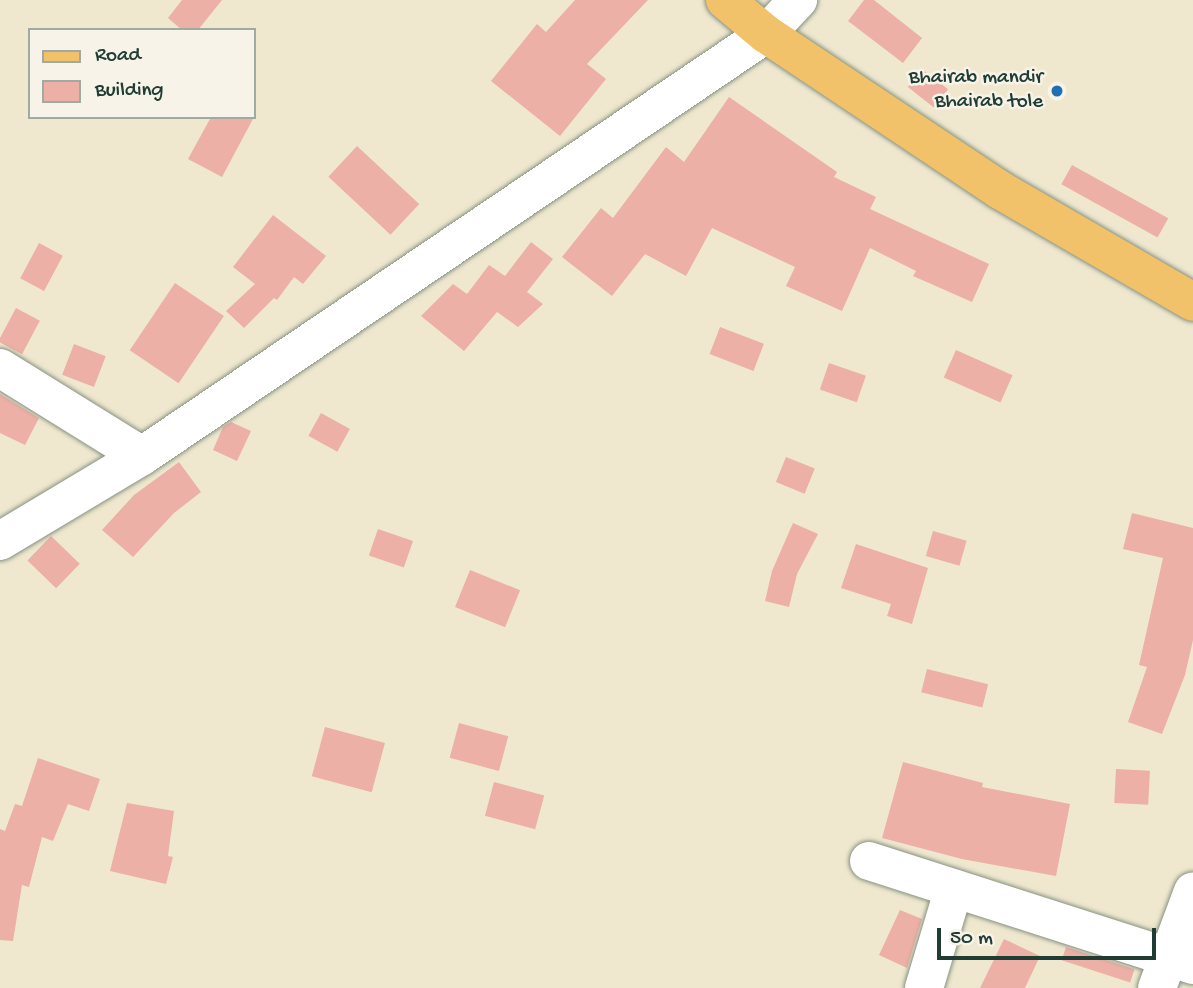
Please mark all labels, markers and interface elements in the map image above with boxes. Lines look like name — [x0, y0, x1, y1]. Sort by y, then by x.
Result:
legend — [28, 28, 256, 119]
text: Road — [95, 44, 141, 69]
place label: Bhairab mandir Bhairab tole — [909, 66, 1043, 116]
text: Building — [95, 79, 164, 104]
marker: Bhairab mandir Bhairab tole — [1049, 83, 1065, 99]
scale bar — [941, 914, 1160, 958]
text: 50 m — [950, 927, 993, 952]

